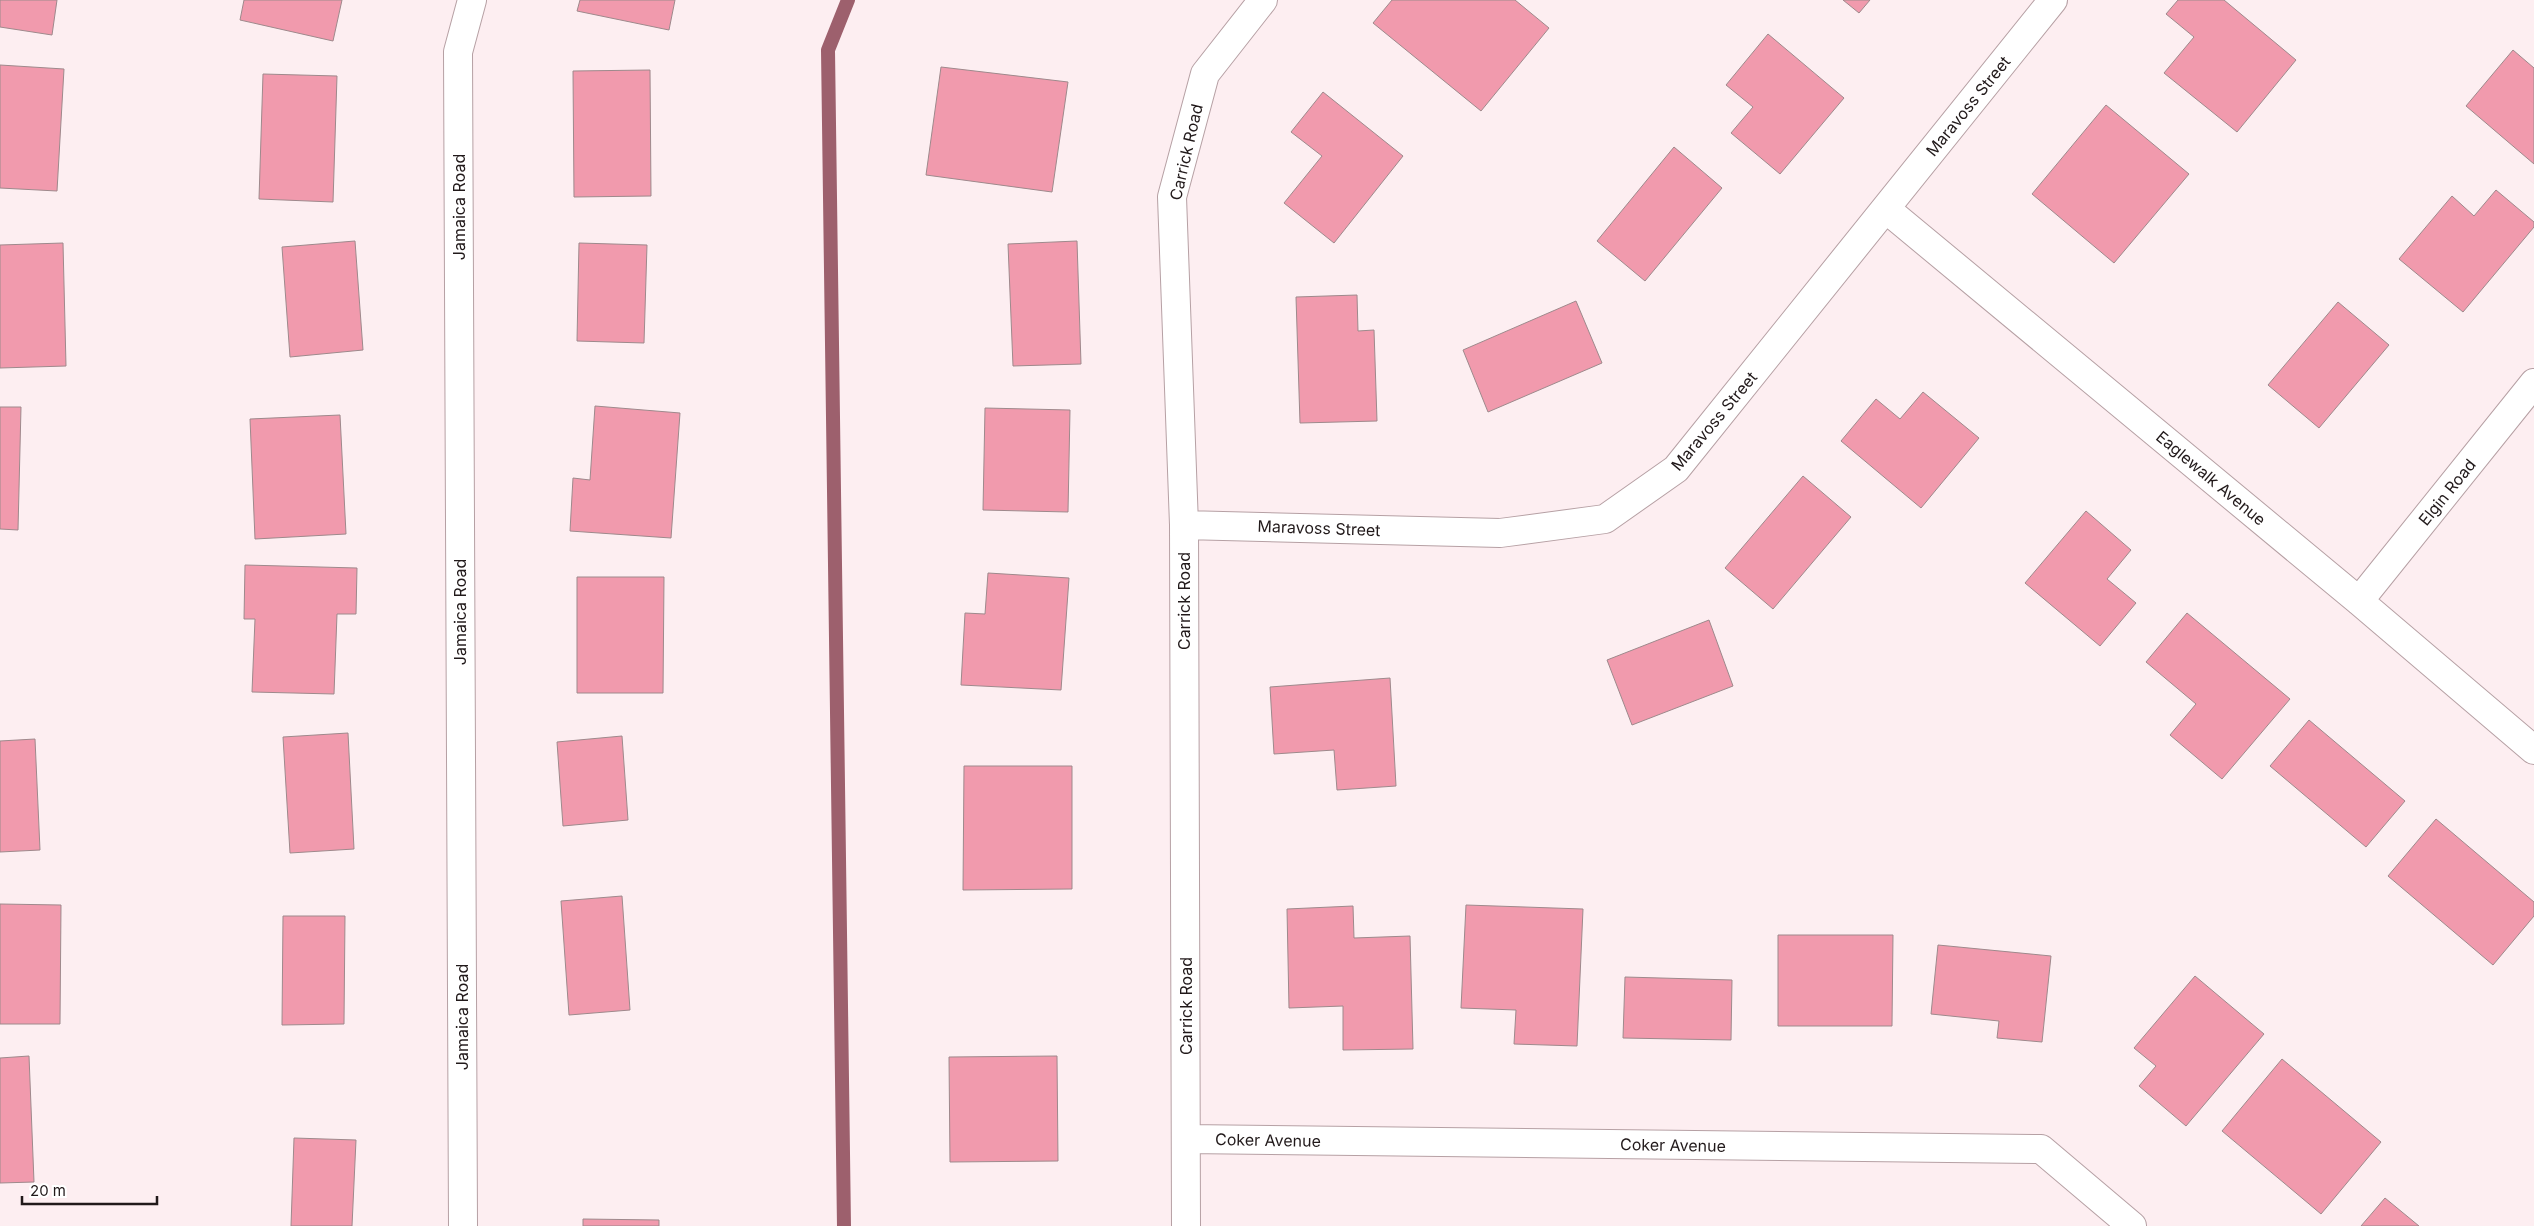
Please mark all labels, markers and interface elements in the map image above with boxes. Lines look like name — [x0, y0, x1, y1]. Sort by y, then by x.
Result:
street label: Maravoss Street — [1922, 52, 2014, 160]
street label: Carrick Road — [1165, 102, 1207, 202]
street label: Jamaica Road — [449, 154, 469, 260]
street label: Maravoss Street — [1667, 367, 1761, 475]
street label: Eaglewalk Avenue — [2152, 426, 2270, 530]
street label: Elgin Road — [2414, 455, 2480, 529]
street label: Maravoss Street — [1257, 516, 1381, 540]
street label: Carrick Road — [1174, 552, 1194, 650]
street label: Jamaica Road — [450, 559, 470, 665]
street label: Carrick Road — [1176, 957, 1196, 1055]
street label: Jamaica Road — [452, 964, 472, 1070]
street label: Coker Avenue — [1215, 1129, 1321, 1151]
street label: Coker Avenue — [1620, 1134, 1726, 1156]
scale bar — [22, 1174, 158, 1206]
text: 20 m — [30, 1181, 66, 1200]

